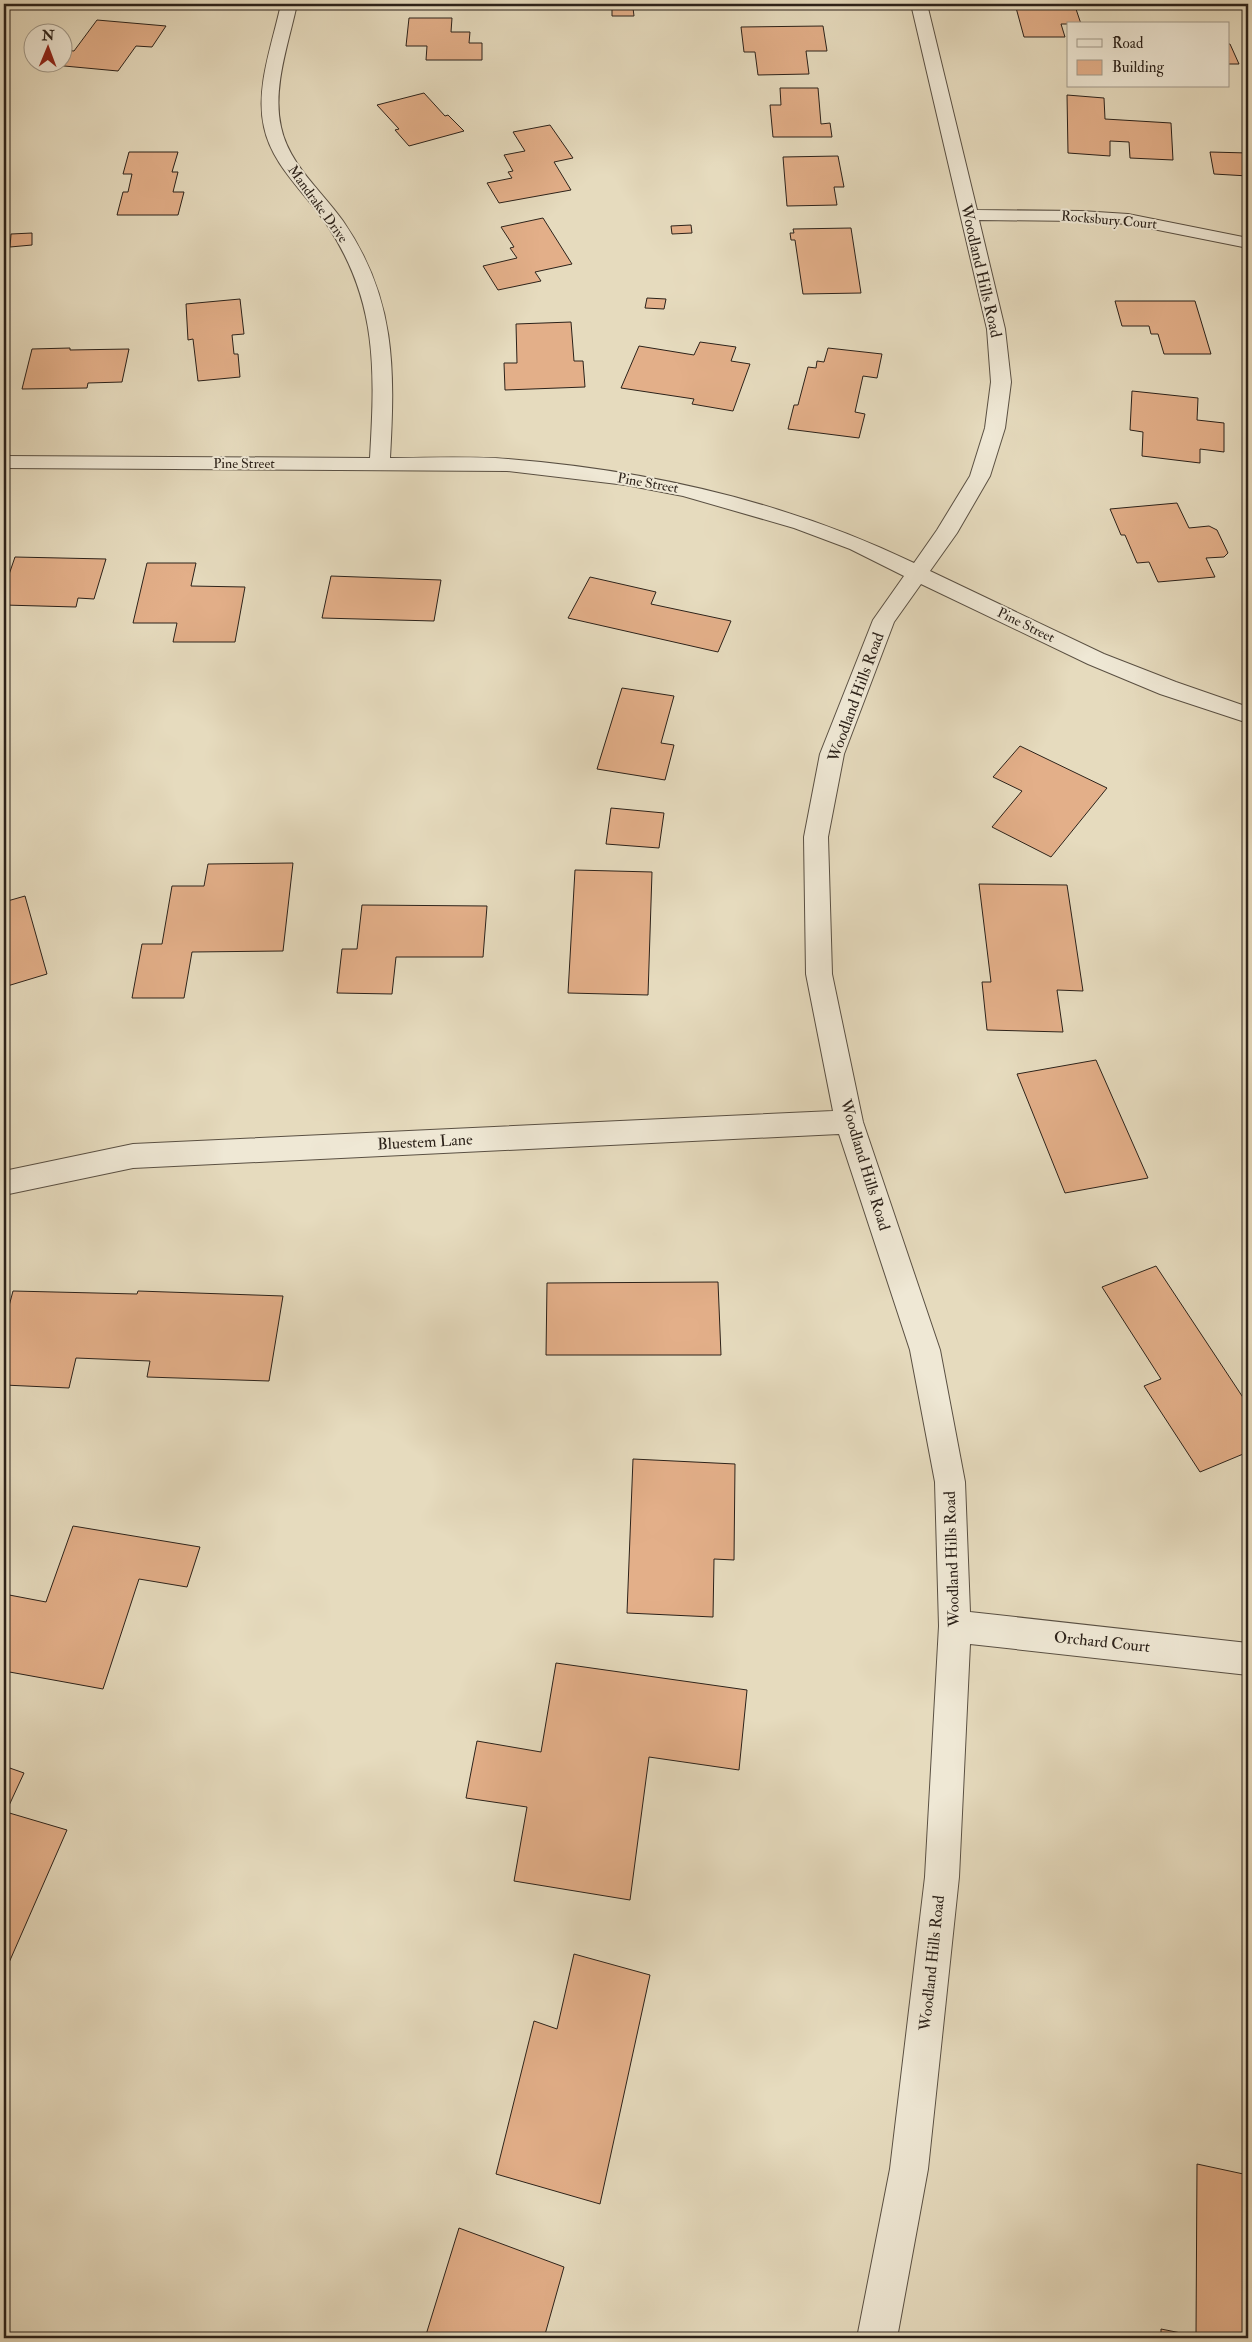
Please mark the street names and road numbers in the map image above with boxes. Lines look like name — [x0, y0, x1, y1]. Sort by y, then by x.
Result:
street label: Mandrake Drive — [284, 162, 352, 246]
street label: Woodland Hills Road — [956, 201, 1006, 340]
street label: Rocksbury Court — [1060, 207, 1158, 234]
street label: Pine Street — [213, 455, 275, 472]
street label: Pine Street — [616, 469, 680, 497]
street label: Pine Street — [995, 604, 1058, 646]
street label: Woodland Hills Road — [823, 630, 889, 765]
street label: Woodland Hills Road — [835, 1096, 894, 1233]
street label: Bluestem Lane — [377, 1129, 474, 1154]
street label: Woodland Hills Road — [940, 1491, 964, 1628]
street label: Orchard Court — [1053, 1627, 1151, 1657]
street label: Woodland Hills Road — [915, 1894, 949, 2033]

